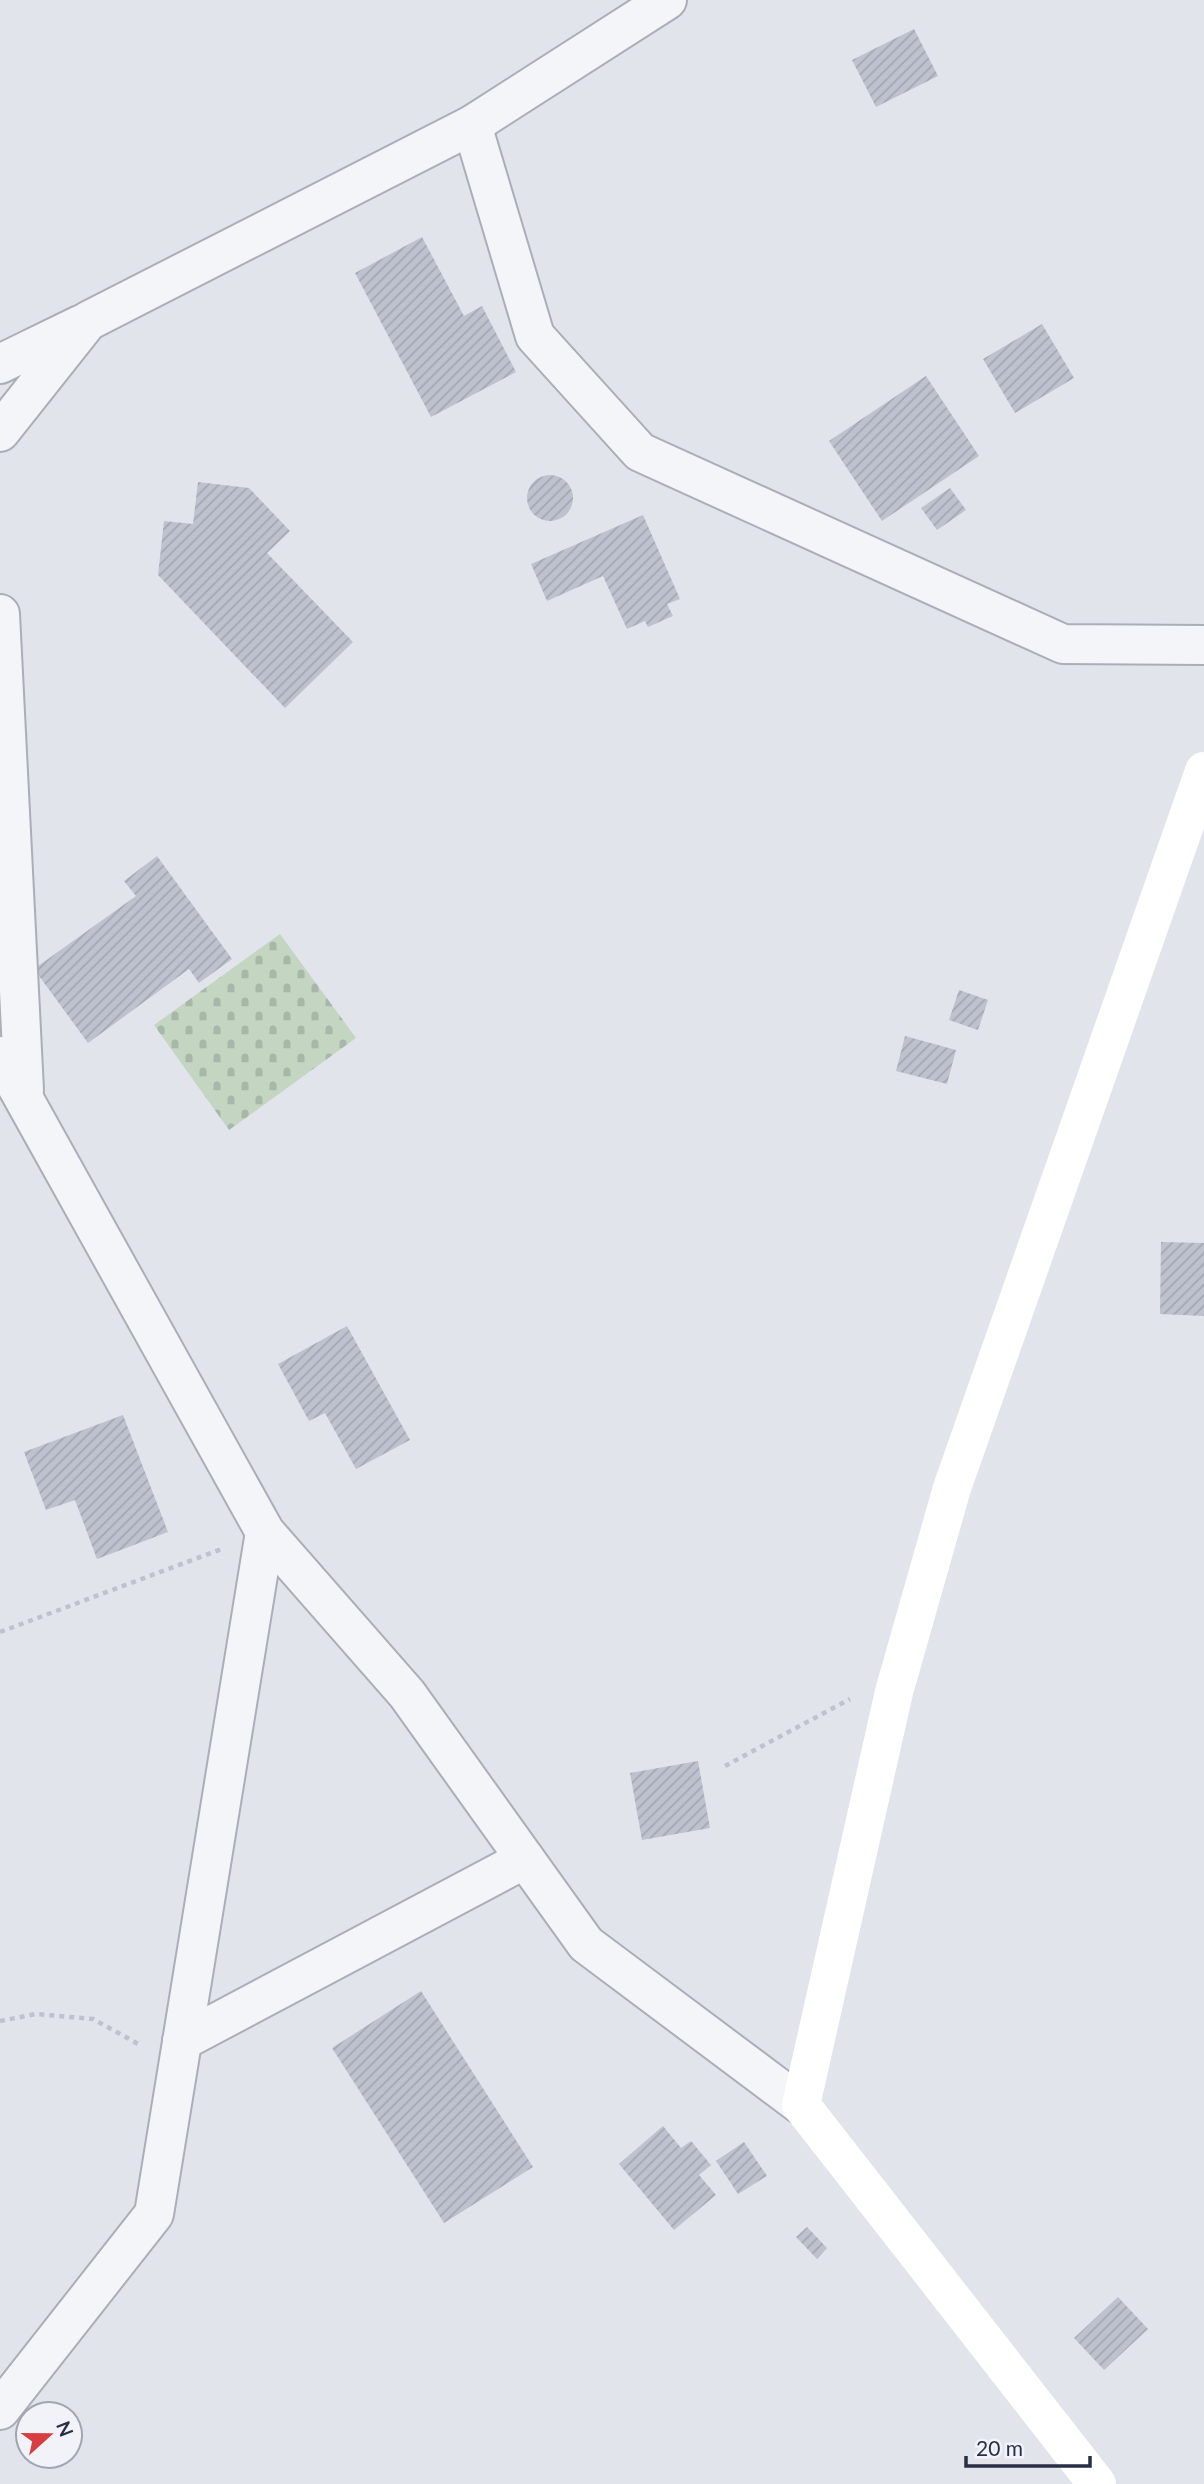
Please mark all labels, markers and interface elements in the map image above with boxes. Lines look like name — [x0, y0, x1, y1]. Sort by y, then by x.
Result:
north arrow — [14, 2400, 84, 2470]
text: N — [52, 2418, 79, 2440]
scale bar — [966, 2424, 1090, 2468]
text: 20 m — [976, 2435, 1023, 2460]

